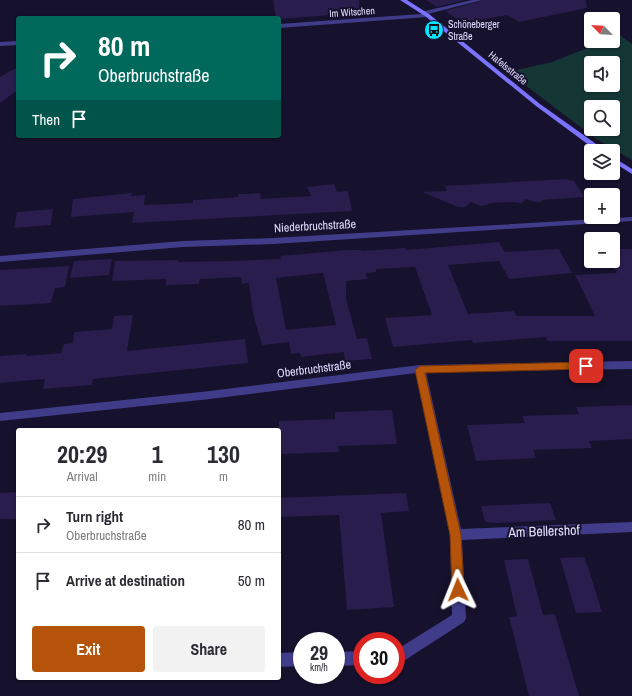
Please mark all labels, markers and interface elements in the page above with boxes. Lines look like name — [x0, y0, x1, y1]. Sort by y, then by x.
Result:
street label: Im Witschen — [329, 4, 375, 20]
north arrow — [584, 12, 620, 48]
map controls — [584, 12, 620, 268]
place label: Schöneberger Straße — [448, 18, 500, 43]
bus stop icon: Schöneberger Straße — [423, 19, 445, 41]
text: 80 m — [98, 27, 150, 65]
icon: right — [32, 32, 84, 84]
street label: Hafelsstraße — [486, 48, 530, 88]
button: sound — [584, 56, 620, 92]
text: Oberbruchstraße — [98, 63, 210, 88]
button: search — [584, 100, 620, 136]
icon: arrive — [68, 108, 90, 130]
text: Then — [32, 109, 60, 130]
button: layers — [584, 144, 620, 180]
button: + — [584, 188, 620, 224]
street label: Niederbruchstraße — [274, 216, 356, 236]
button: − — [584, 232, 620, 268]
pin — [569, 349, 603, 383]
icon: arrive — [575, 355, 597, 377]
street label: Oberbruchstraße — [276, 357, 352, 381]
text: 20:29 — [57, 438, 107, 470]
text: 1 — [152, 438, 163, 470]
text: 130 — [207, 438, 240, 470]
text: Arrival — [67, 468, 98, 485]
text: min — [148, 468, 166, 485]
text: m — [219, 468, 228, 485]
text: Turn right — [66, 506, 123, 527]
icon: right — [32, 514, 54, 536]
text: 80 m — [238, 514, 265, 535]
street label: Am Bellershof — [507, 521, 581, 541]
text: Oberbruchstraße — [66, 527, 147, 544]
position arrow — [437, 569, 479, 611]
icon: arrive — [32, 570, 54, 592]
text: Arrive at destination — [66, 570, 185, 591]
text: 50 m — [238, 570, 265, 591]
button: Exit — [32, 626, 145, 672]
button: Share — [153, 626, 265, 672]
speed limit sign: 30 — [353, 632, 405, 684]
text: 29 — [310, 639, 328, 666]
text: km/h — [310, 661, 328, 674]

